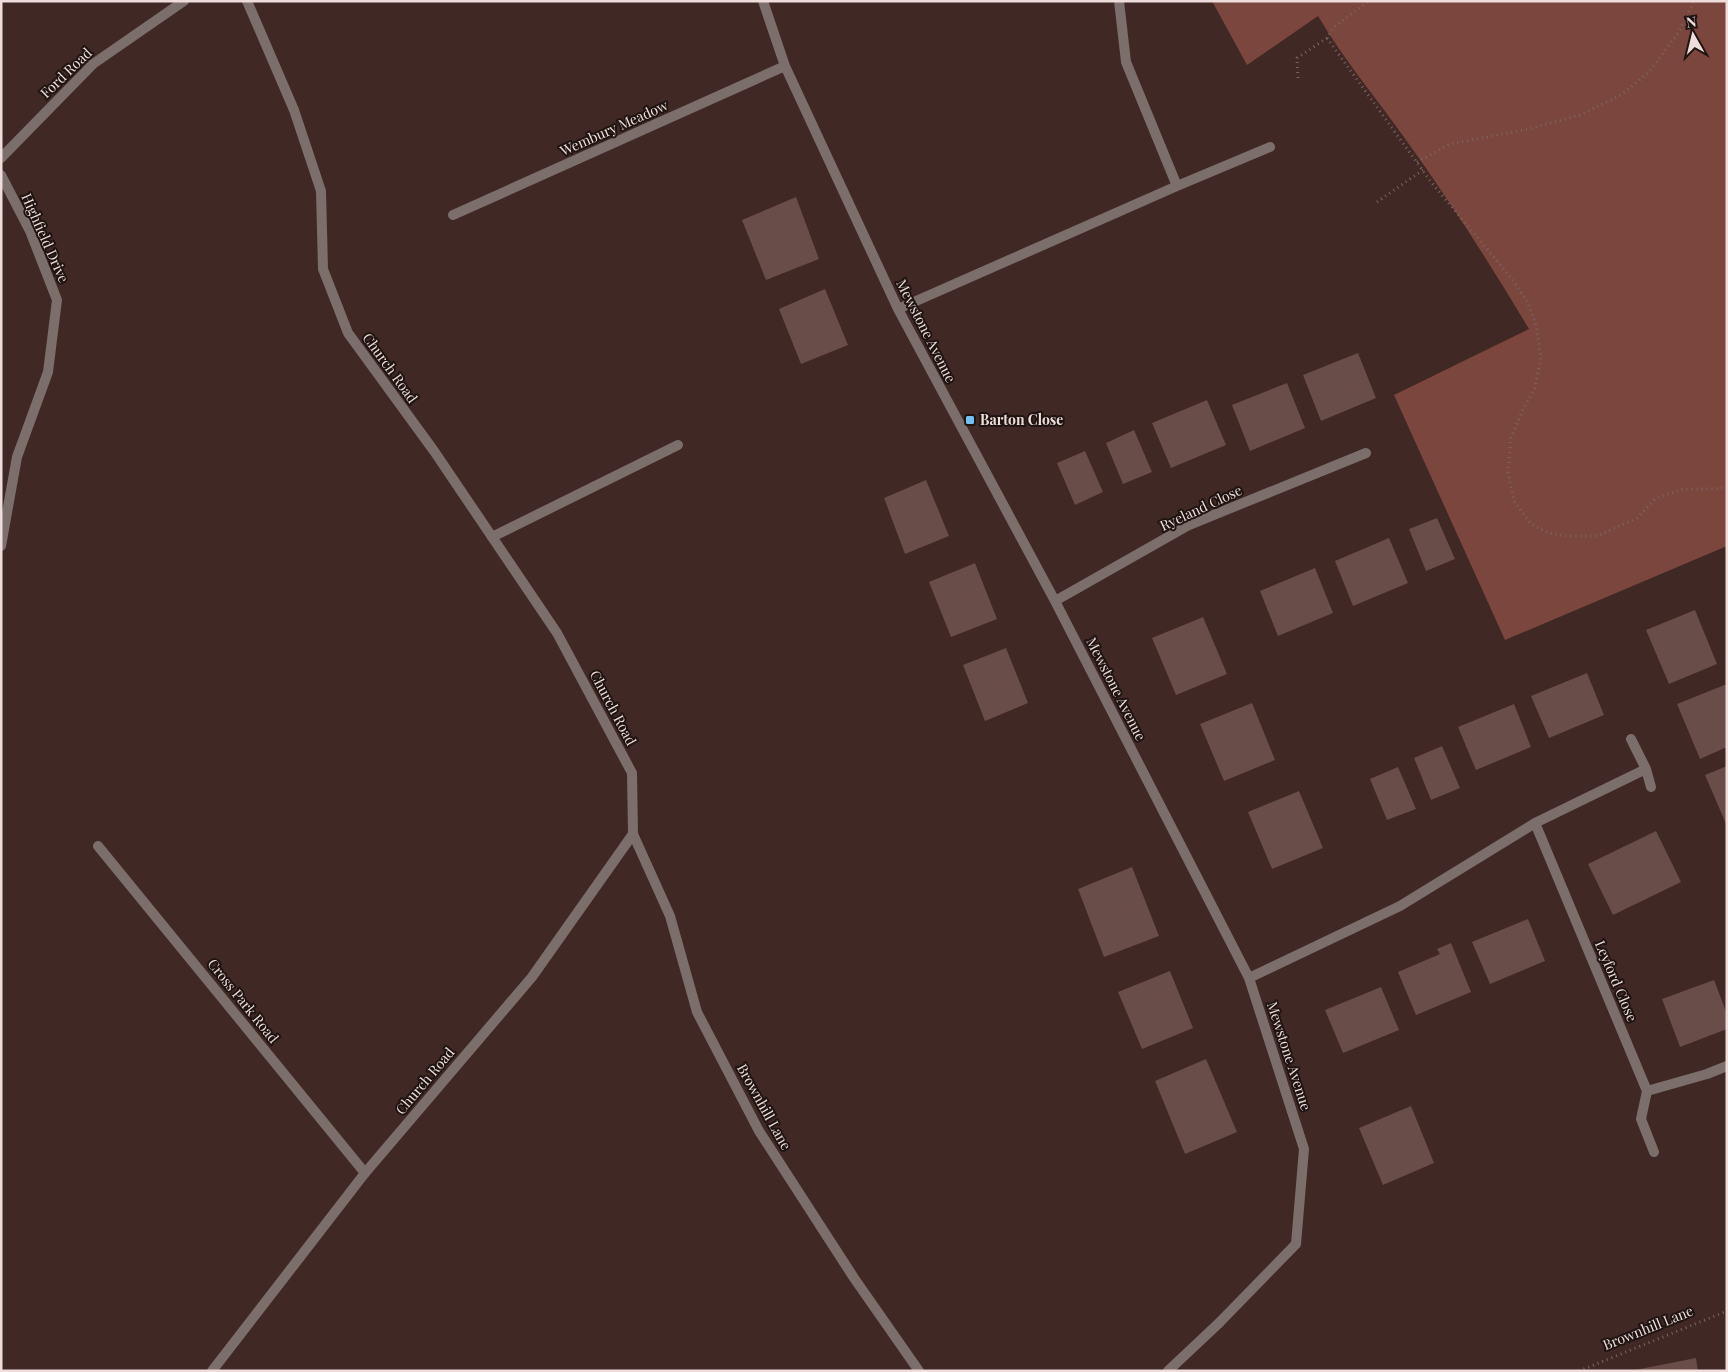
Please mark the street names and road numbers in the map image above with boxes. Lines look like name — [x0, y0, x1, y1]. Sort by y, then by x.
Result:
street label: Ford Road — [36, 43, 96, 102]
street label: Wembury Meadow — [556, 95, 671, 160]
street label: Highfield Drive — [17, 190, 74, 285]
street label: Mewstone Avenue — [892, 276, 961, 386]
street label: Church Road — [359, 329, 422, 407]
street label: Ryeland Close — [1157, 480, 1245, 535]
street label: Mewstone Avenue — [1082, 634, 1151, 744]
street label: Church Road — [586, 667, 641, 749]
street label: Leyford Close — [1591, 937, 1642, 1024]
street label: Cross Park Road — [204, 955, 283, 1047]
street label: Mewstone Avenue — [1263, 999, 1316, 1113]
street label: Church Road — [391, 1043, 458, 1118]
street label: Brownhill Lane — [733, 1060, 796, 1153]
street label: Brownhill Lane — [1600, 1301, 1696, 1354]

